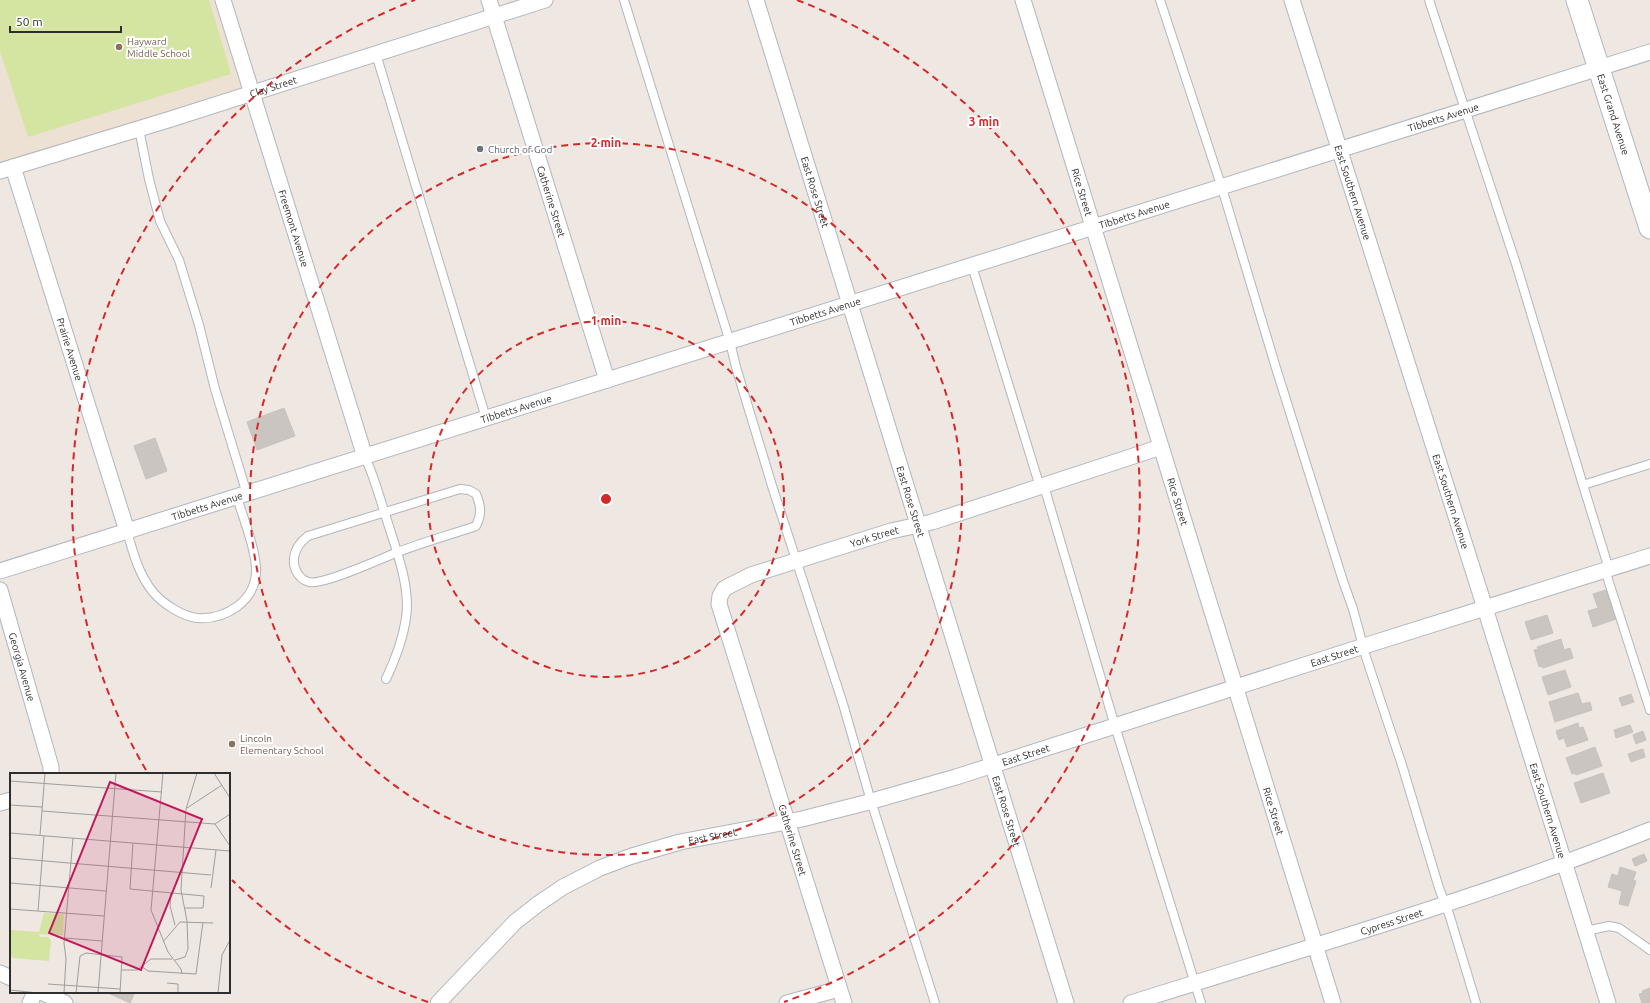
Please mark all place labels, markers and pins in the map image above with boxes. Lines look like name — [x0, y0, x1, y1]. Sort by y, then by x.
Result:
place label: Hayward Middle School — [127, 36, 191, 59]
marker: Hayward Middle School — [114, 42, 124, 52]
marker: Church of God — [475, 144, 485, 154]
place label: Church of God — [488, 144, 552, 155]
centre of rings — [599, 492, 613, 506]
place label: Lincoln Elementary School — [240, 733, 324, 756]
marker: Lincoln Elementary School — [227, 739, 237, 749]

